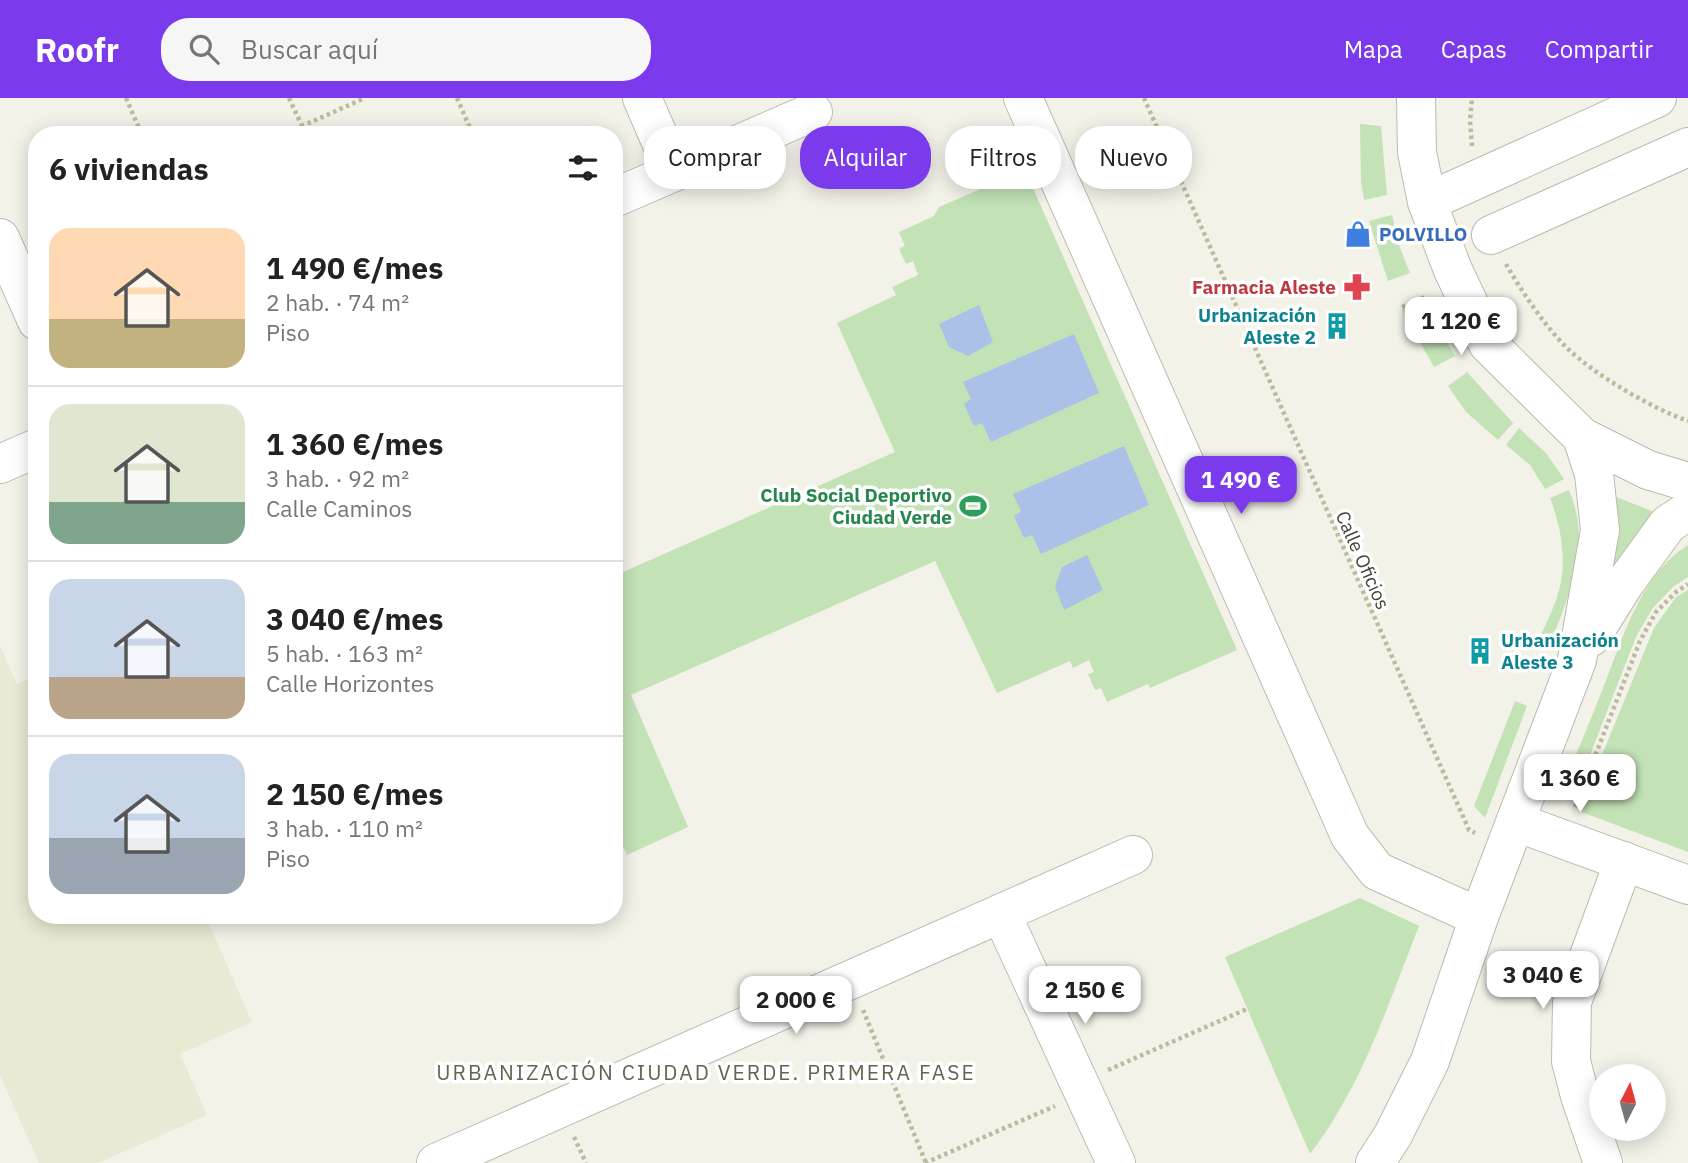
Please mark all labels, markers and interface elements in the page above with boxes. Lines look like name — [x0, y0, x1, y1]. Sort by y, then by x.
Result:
search box — [161, 18, 651, 81]
text: Roofr — [35, 28, 119, 71]
icon: search — [185, 30, 223, 68]
text: Buscar aquí — [241, 32, 378, 66]
text: Mapa — [1344, 33, 1403, 65]
text: Capas — [1441, 33, 1507, 65]
text: Compartir — [1545, 33, 1653, 65]
chip: Comprar — [644, 126, 786, 189]
chip: Alquilar — [800, 126, 931, 189]
chip: Filtros — [945, 126, 1061, 189]
chip: Nuevo — [1075, 126, 1192, 189]
text: 6 viviendas — [49, 149, 209, 188]
icon: filters — [564, 149, 602, 187]
shop icon: POLVILLO — [1343, 219, 1373, 249]
place label: POLVILLO — [1379, 222, 1467, 246]
text: 1 490 €/mes — [266, 248, 443, 287]
icon: home — [105, 256, 189, 340]
pharmacy icon: Farmacia Aleste — [1342, 272, 1372, 302]
place label: Farmacia Aleste — [1192, 275, 1336, 299]
text: 2 hab. · 74 m² — [266, 287, 409, 317]
pin: 1 120 € — [1396, 298, 1526, 357]
place label: Urbanización Aleste 2 — [1198, 303, 1316, 349]
text: 1 120 € — [1421, 305, 1501, 335]
building icon: Urbanización Aleste 2 — [1322, 311, 1352, 341]
text: Piso — [266, 317, 310, 347]
text: 1 360 €/mes — [266, 424, 443, 463]
icon: home — [105, 432, 189, 516]
pin: 1 490 € — [1176, 456, 1306, 516]
text: 3 hab. · 92 m² — [266, 463, 409, 493]
text: 1 490 € — [1201, 464, 1281, 494]
place label: Club Social Deportivo Ciudad Verde — [760, 483, 952, 529]
sports icon: Club Social Deportivo Ciudad Verde — [958, 491, 988, 521]
text: Calle Caminos — [266, 493, 413, 523]
street label: Calle Oficios — [1331, 507, 1395, 613]
text: 3 040 €/mes — [266, 599, 443, 638]
icon: home — [105, 607, 189, 691]
place label: Urbanización Aleste 3 — [1501, 628, 1619, 674]
building icon: Urbanización Aleste 3 — [1465, 636, 1495, 666]
text: 5 hab. · 163 m² — [266, 638, 423, 668]
text: Calle Horizontes — [266, 668, 435, 698]
pin: 1 360 € — [1515, 754, 1645, 814]
text: 1 360 € — [1540, 762, 1620, 792]
text: 2 150 €/mes — [266, 774, 443, 813]
icon: home — [105, 782, 189, 866]
text: 3 hab. · 110 m² — [266, 813, 423, 843]
text: Piso — [266, 843, 310, 873]
pin: 3 040 € — [1478, 951, 1608, 1011]
text: 3 040 € — [1503, 959, 1583, 989]
pin: 2 150 € — [1020, 967, 1150, 1026]
text: 2 150 € — [1045, 974, 1125, 1004]
pin: 2 000 € — [731, 976, 861, 1036]
text: 2 000 € — [756, 984, 836, 1014]
district label: URBANIZACIÓN CIUDAD VERDE. PRIMERA FASE — [436, 1058, 976, 1086]
north arrow — [1589, 1064, 1666, 1141]
map controls — [1589, 1064, 1666, 1141]

